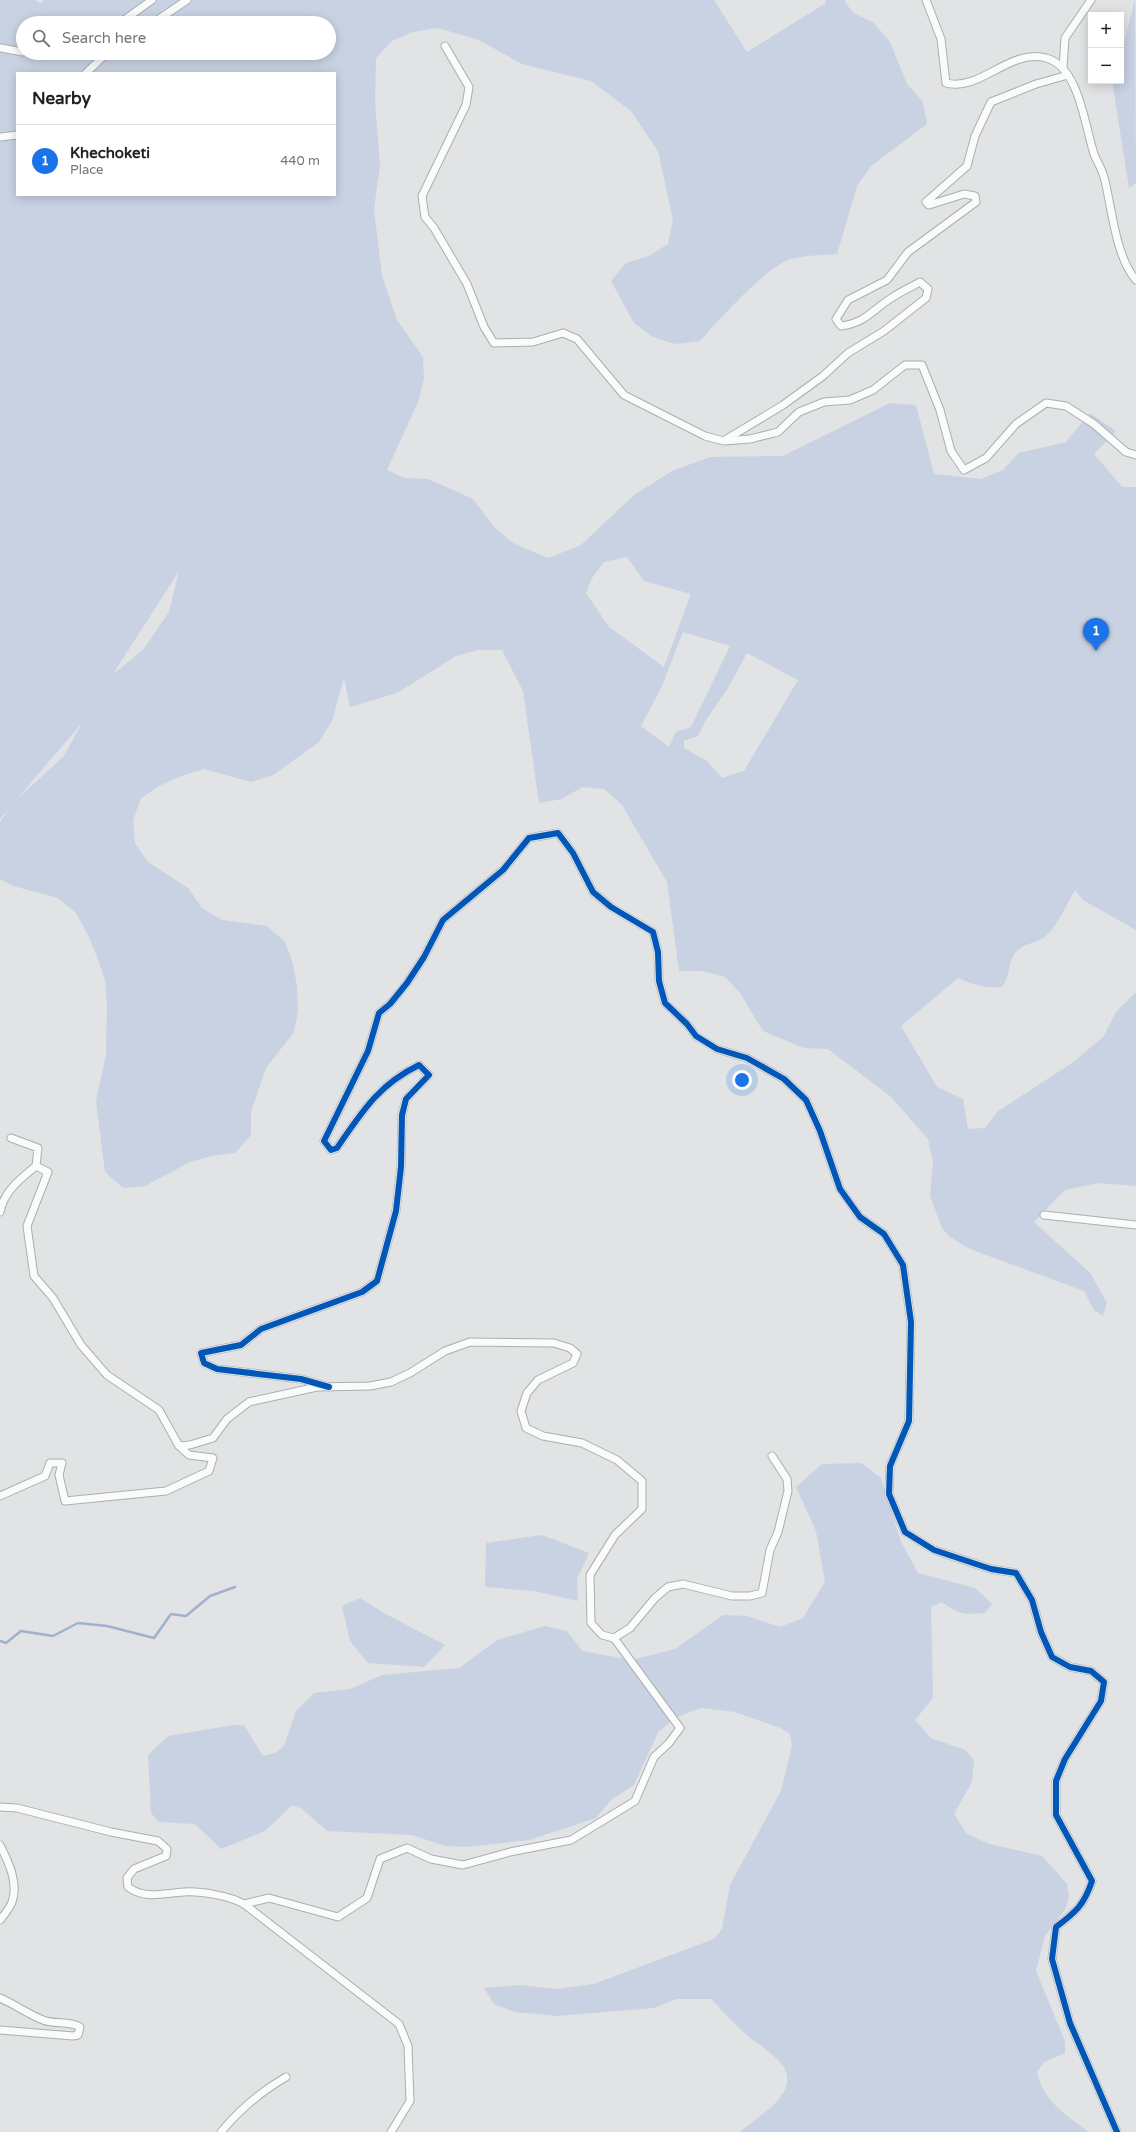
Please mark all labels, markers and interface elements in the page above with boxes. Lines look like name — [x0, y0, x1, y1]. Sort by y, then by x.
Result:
map controls — [1088, 12, 1124, 84]
button: + — [1088, 12, 1124, 48]
search box — [16, 16, 336, 60]
icon: search — [30, 27, 52, 49]
text: Search here — [62, 29, 146, 47]
button: − — [1088, 48, 1124, 84]
text: Nearby — [32, 88, 91, 109]
text: Khechoketi — [70, 144, 150, 162]
text: 1 — [41, 153, 49, 169]
text: 440 m — [280, 153, 320, 169]
text: Place — [70, 162, 103, 178]
pin: 1 — [1083, 618, 1109, 651]
your location — [732, 1070, 752, 1090]

